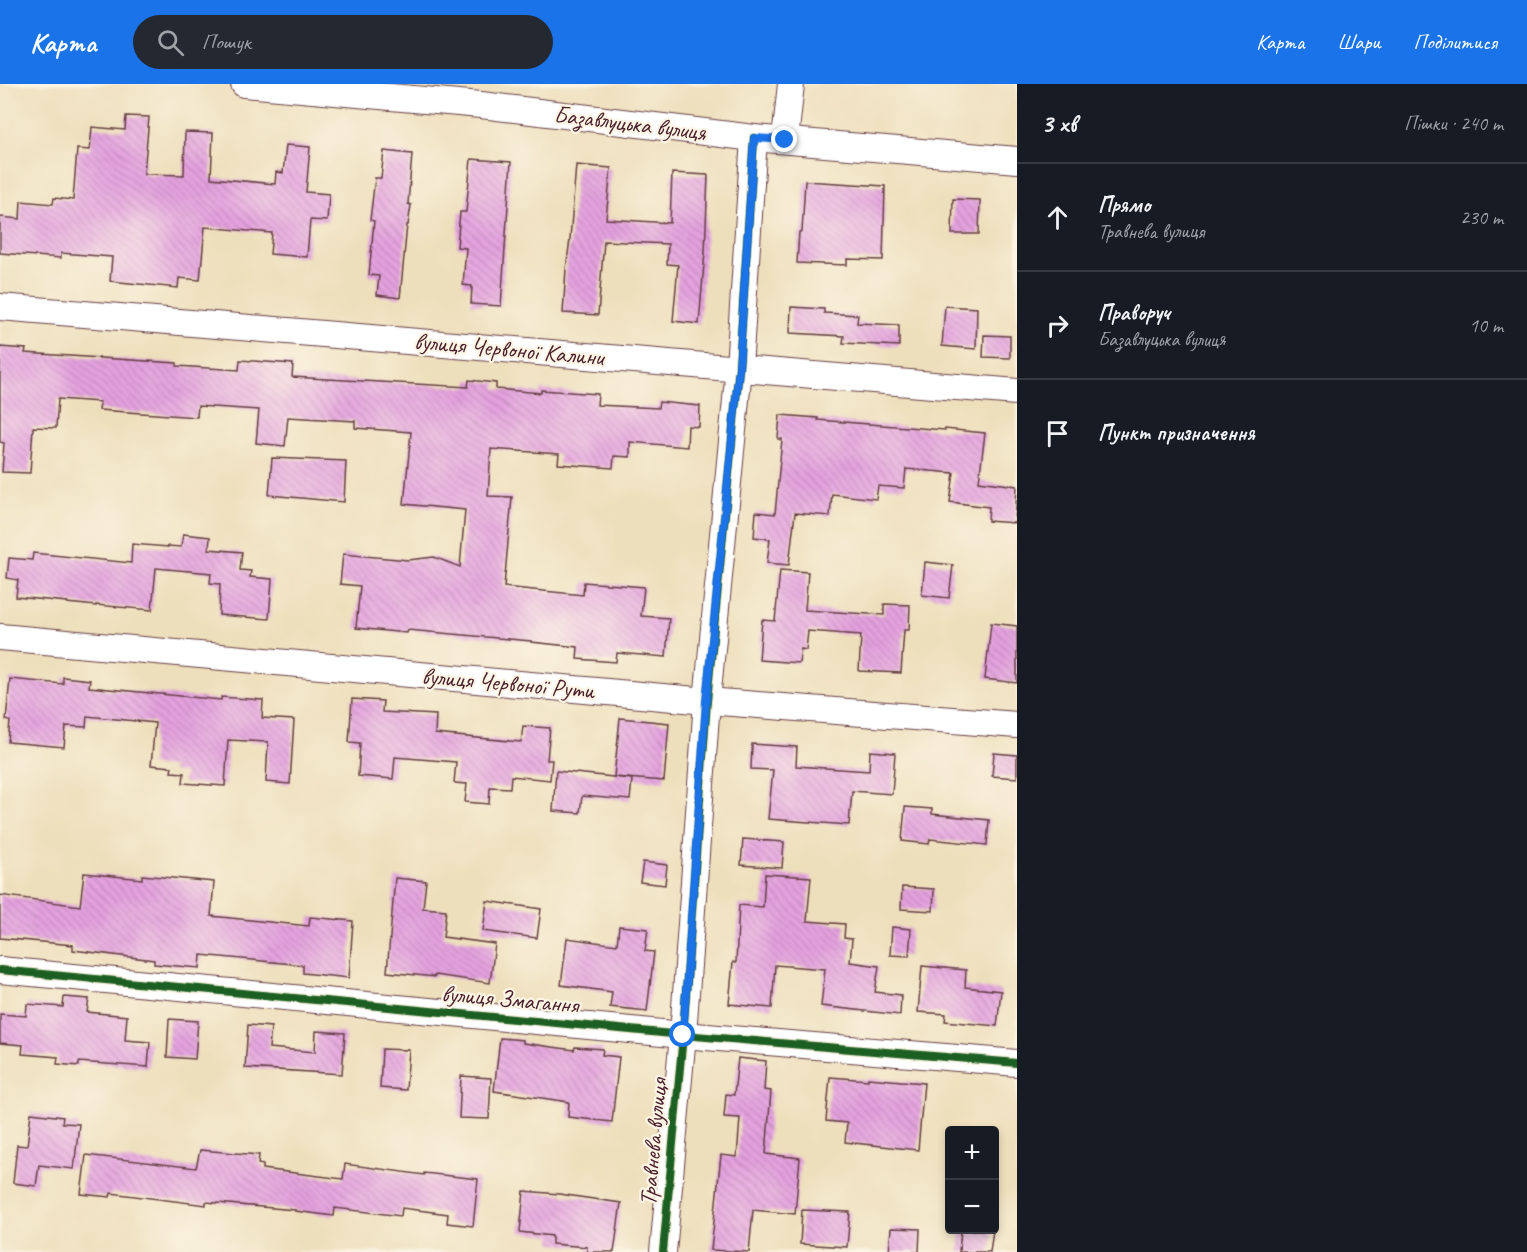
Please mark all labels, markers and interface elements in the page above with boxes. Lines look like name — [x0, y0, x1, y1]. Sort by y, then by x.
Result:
search box — [133, 15, 553, 69]
text: Карта — [30, 25, 97, 60]
icon: search — [154, 26, 187, 59]
text: Пошук — [202, 28, 251, 56]
text: Карта — [1256, 29, 1304, 55]
text: Шари — [1337, 29, 1381, 55]
text: Поділитися — [1414, 29, 1497, 55]
street label: Базавлуцька вулиця — [552, 99, 709, 148]
text: 3 хв — [1041, 107, 1076, 140]
text: Пішки · 240 m — [1404, 111, 1503, 136]
route end — [771, 126, 797, 152]
text: Прямо — [1098, 191, 1150, 219]
icon: ahead — [1041, 201, 1074, 234]
text: 230 m — [1460, 205, 1503, 230]
text: Травнева вулиця — [1098, 219, 1204, 244]
text: Праворуч — [1098, 299, 1170, 327]
icon: right — [1041, 309, 1074, 342]
text: 10 m — [1469, 313, 1503, 338]
street label: вулиця Червоної Калини — [413, 326, 607, 372]
text: Базавлуцька вулиця — [1098, 327, 1225, 352]
icon: arrive — [1041, 417, 1074, 450]
text: Пункт призначення — [1098, 419, 1255, 447]
street label: вулиця Червоної Рути — [421, 661, 597, 706]
street label: вулиця Змагання — [440, 978, 581, 1020]
route start — [669, 1021, 695, 1047]
street label: Травнева вулиця — [632, 1075, 674, 1207]
map controls — [945, 1126, 999, 1234]
button: + — [945, 1126, 999, 1180]
button: − — [945, 1180, 999, 1234]

